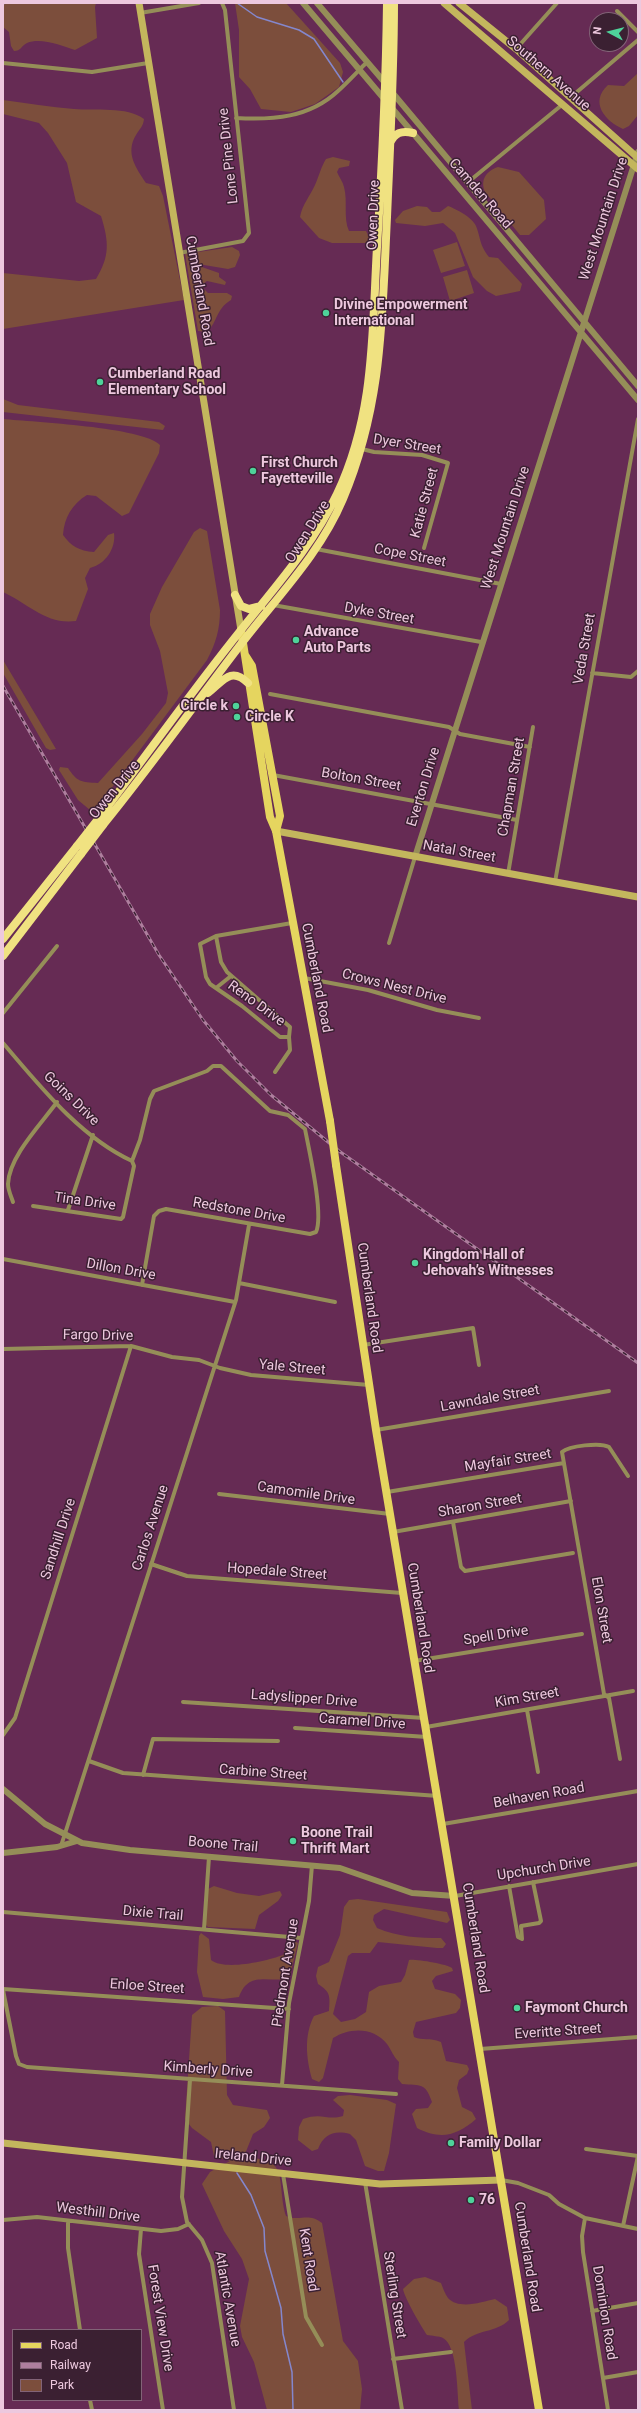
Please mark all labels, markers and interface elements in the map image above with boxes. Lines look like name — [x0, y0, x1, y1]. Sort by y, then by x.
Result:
north arrow — [589, 12, 629, 52]
text: N — [591, 26, 605, 35]
street label: Southern Avenue — [503, 33, 593, 115]
street label: Lone Pine Drive — [216, 107, 242, 205]
street label: Camden Road — [445, 155, 515, 233]
street label: West Mountain Drive — [576, 155, 632, 283]
street label: Owen Drive — [364, 180, 384, 250]
street label: Cumberland Road — [181, 235, 217, 347]
place label: Divine Empowerment International — [334, 297, 468, 330]
marker: Divine Empowerment International — [321, 308, 331, 318]
place label: Cumberland Road Elementary School — [108, 366, 226, 398]
marker: Cumberland Road Elementary School — [95, 377, 105, 387]
street label: Dyer Street — [372, 431, 442, 459]
place label: First Church Fayetteville — [261, 455, 338, 488]
street label: West Mountain Drive — [478, 464, 534, 592]
marker: First Church Fayetteville — [248, 466, 258, 476]
street label: Katie Street — [408, 466, 442, 540]
street label: Owen Drive — [282, 498, 334, 566]
street label: Cope Street — [373, 541, 447, 571]
street label: Dyke Street — [343, 600, 415, 628]
street label: Veda Street — [570, 612, 600, 686]
place label: Advance Auto Parts — [304, 624, 371, 656]
marker: Advance Auto Parts — [291, 635, 301, 645]
place label: Circle k — [181, 698, 228, 714]
marker: Circle k — [231, 701, 241, 711]
place label: Circle K — [245, 709, 294, 725]
marker: Circle K — [232, 712, 242, 722]
street label: Chapman Street — [495, 736, 529, 838]
street label: Everton Drive — [404, 745, 444, 829]
street label: Owen Drive — [86, 757, 144, 823]
street label: Bolton Street — [320, 765, 402, 795]
street label: Natal Street — [421, 837, 497, 867]
street label: Cumberland Road — [297, 922, 335, 1034]
street label: Crows Nest Drive — [340, 966, 448, 1008]
street label: Reno Drive — [224, 978, 288, 1030]
street label: Goins Drive — [40, 1068, 102, 1130]
street label: Tina Drive — [53, 1189, 117, 1215]
street label: Redstone Drive — [191, 1195, 287, 1227]
street label: Cumberland Road — [353, 1242, 385, 1354]
place label: Kingdom Hall of Jehovah’s Witnesses — [423, 1247, 553, 1280]
street label: Dillon Drive — [85, 1256, 157, 1284]
marker: Kingdom Hall of Jehovah’s Witnesses — [410, 1258, 420, 1268]
street label: Fargo Drive — [63, 1327, 133, 1345]
street label: Yale Street — [258, 1357, 326, 1379]
street label: Lawndale Street — [439, 1382, 541, 1416]
street label: Mayfair Street — [463, 1446, 553, 1476]
street label: Camomile Drive — [256, 1479, 356, 1509]
street label: Carlos Avenue — [129, 1483, 173, 1573]
street label: Sharon Street — [437, 1490, 523, 1522]
street label: Sandhill Drive — [38, 1496, 80, 1582]
street label: Hopedale Street — [227, 1560, 327, 1584]
street label: Cumberland Road — [403, 1562, 437, 1674]
street label: Elon Street — [587, 1575, 615, 1645]
street label: Spell Drive — [462, 1623, 530, 1649]
street label: Kim Street — [494, 1684, 560, 1712]
street label: Ladyslipper Drive — [250, 1687, 358, 1711]
street label: Caramel Drive — [318, 1711, 406, 1733]
street label: Carbine Street — [218, 1762, 308, 1784]
street label: Belhaven Road — [492, 1780, 586, 1812]
place label: Boone Trail Thrift Mart — [301, 1825, 373, 1858]
street label: Boone Trail — [187, 1834, 259, 1856]
marker: Boone Trail Thrift Mart — [288, 1836, 298, 1846]
street label: Upchurch Drive — [496, 1853, 592, 1885]
street label: Cumberland Road — [458, 1882, 492, 1994]
street label: Dixie Trail — [122, 1903, 184, 1925]
street label: Piedmont Avenue — [269, 1918, 303, 2028]
street label: Enloe Street — [109, 1976, 185, 1998]
place label: Faymont Church — [525, 2000, 628, 2016]
marker: Faymont Church — [512, 2003, 522, 2013]
street label: Everitte Street — [514, 2021, 602, 2043]
street label: Kimberly Drive — [163, 2059, 253, 2081]
place label: Family Dollar — [459, 2135, 541, 2151]
marker: Family Dollar — [446, 2138, 456, 2148]
street label: Ireland Drive — [214, 2146, 292, 2170]
place label: 76 — [479, 2192, 495, 2208]
marker: 76 — [466, 2195, 476, 2205]
street label: Westhill Drive — [55, 2200, 141, 2226]
street label: Cumberland Road — [510, 2201, 544, 2313]
street label: Kent Road — [295, 2227, 321, 2293]
street label: Atlantic Avenue — [210, 2250, 244, 2348]
street label: Sterling Street — [379, 2250, 409, 2340]
street label: Forest View Drive — [143, 2263, 177, 2373]
street label: Dominion Road — [588, 2265, 620, 2361]
legend — [12, 2329, 142, 2401]
text: Road — [50, 2338, 78, 2352]
text: Railway — [50, 2358, 91, 2372]
text: Park — [50, 2378, 74, 2392]

